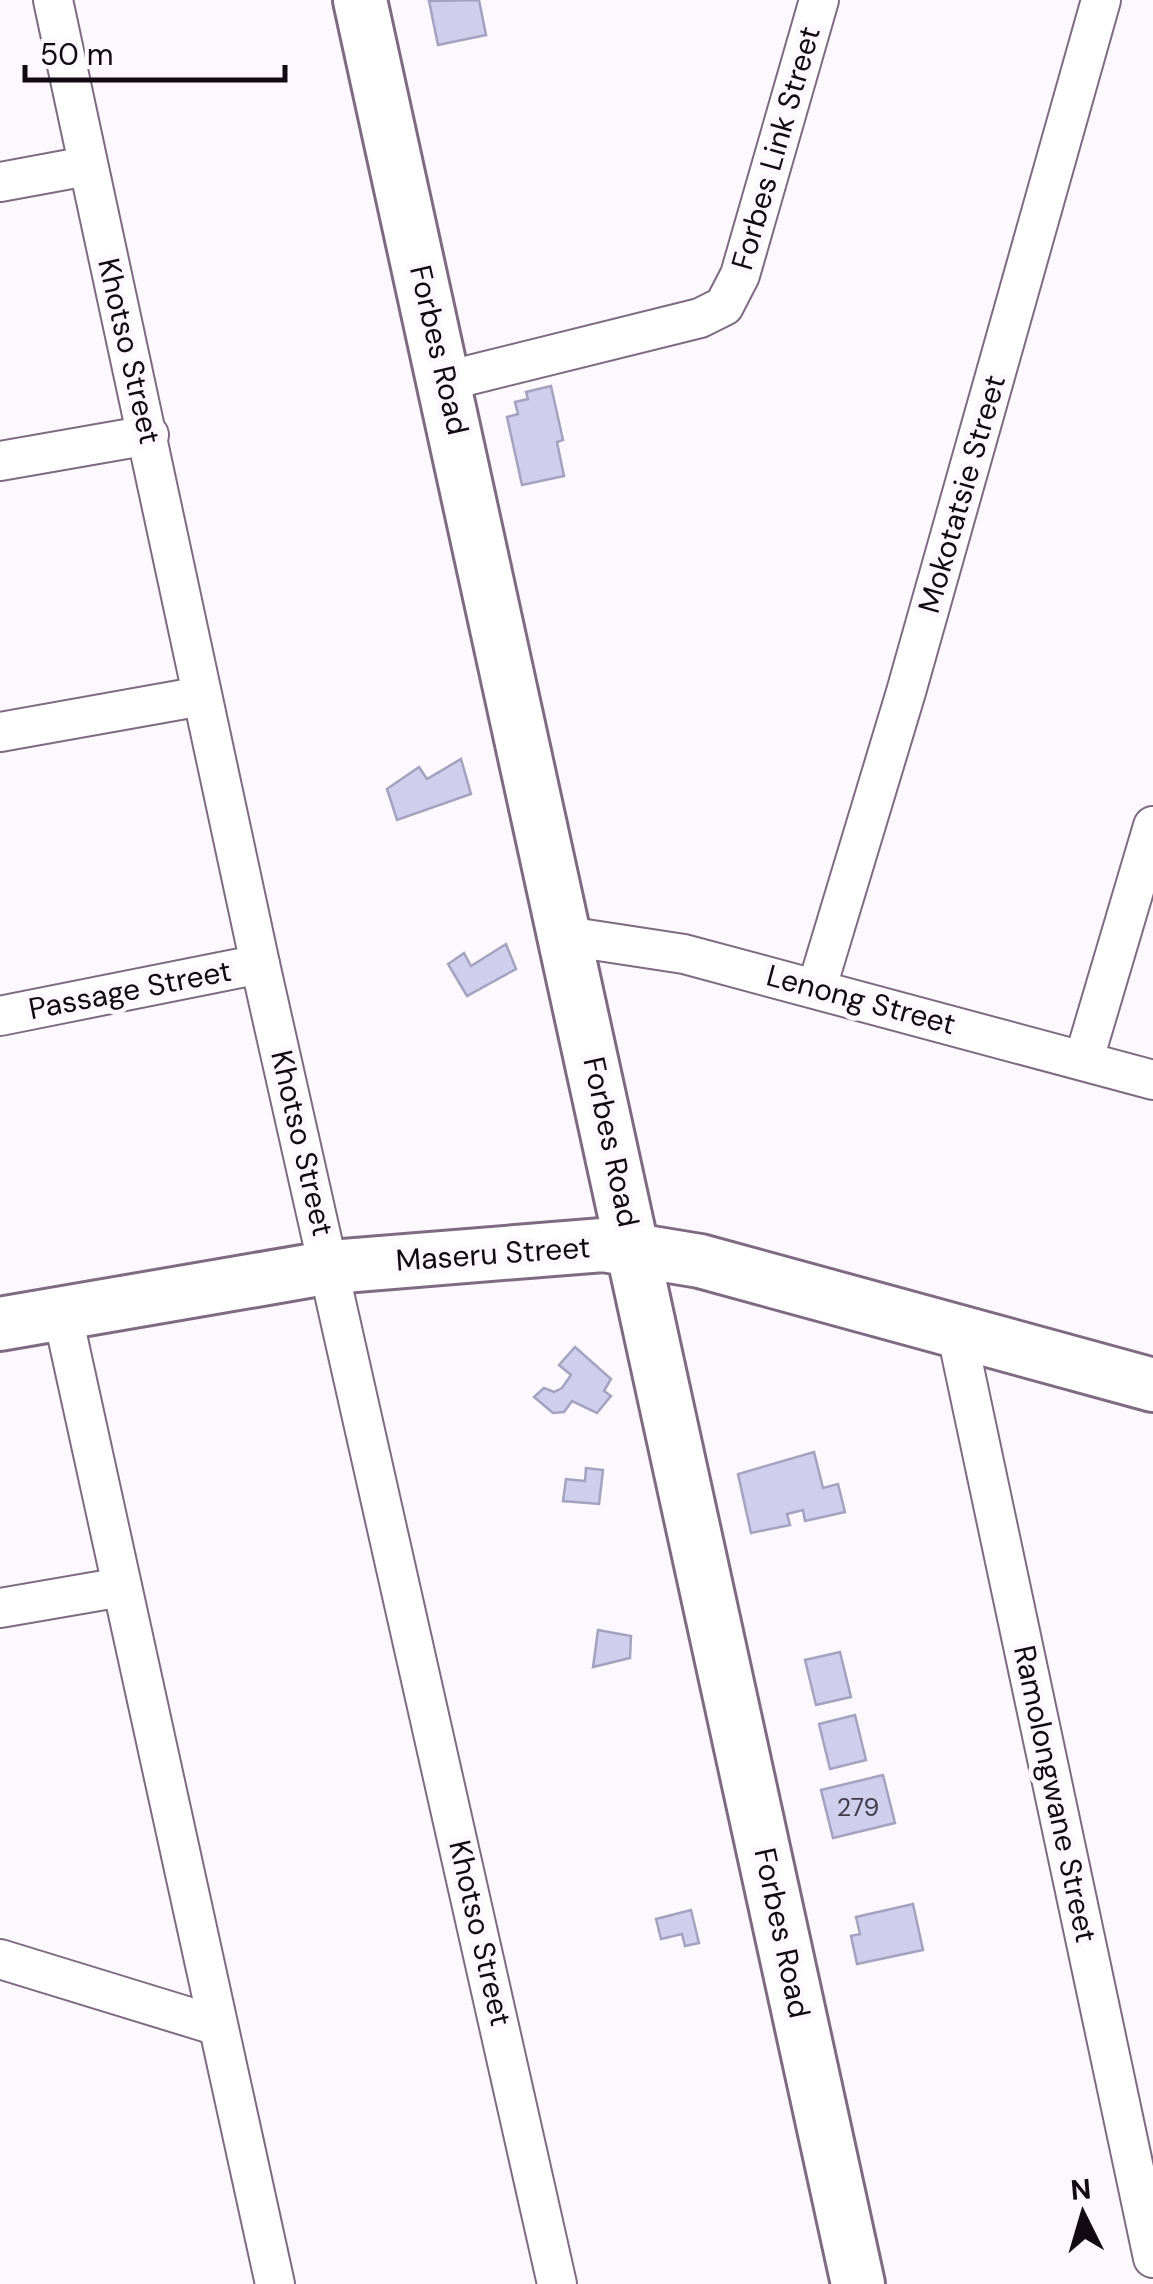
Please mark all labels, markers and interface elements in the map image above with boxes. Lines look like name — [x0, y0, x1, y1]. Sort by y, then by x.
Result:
scale bar — [25, 20, 285, 82]
street label: Forbes Link Street — [722, 22, 829, 274]
text: 50 m — [40, 35, 114, 74]
street label: Khotso Street — [89, 254, 170, 448]
street label: Forbes Road — [401, 261, 478, 439]
street label: Mokotatsie Street — [909, 370, 1014, 617]
street label: Passage Street — [25, 951, 235, 1028]
street label: Lenong Street — [762, 956, 960, 1043]
street label: Khotso Street — [262, 1046, 343, 1240]
street label: Forbes Road — [574, 1053, 649, 1231]
street label: Maseru Street — [394, 1227, 592, 1280]
street label: Ramolongwane Street — [1005, 1642, 1106, 1946]
house number: 279 — [837, 1791, 879, 1824]
street label: Khotso Street — [440, 1836, 521, 2030]
street label: Forbes Road — [745, 1844, 820, 2022]
north arrow — [1033, 2164, 1133, 2264]
text: N — [1069, 2170, 1093, 2209]

